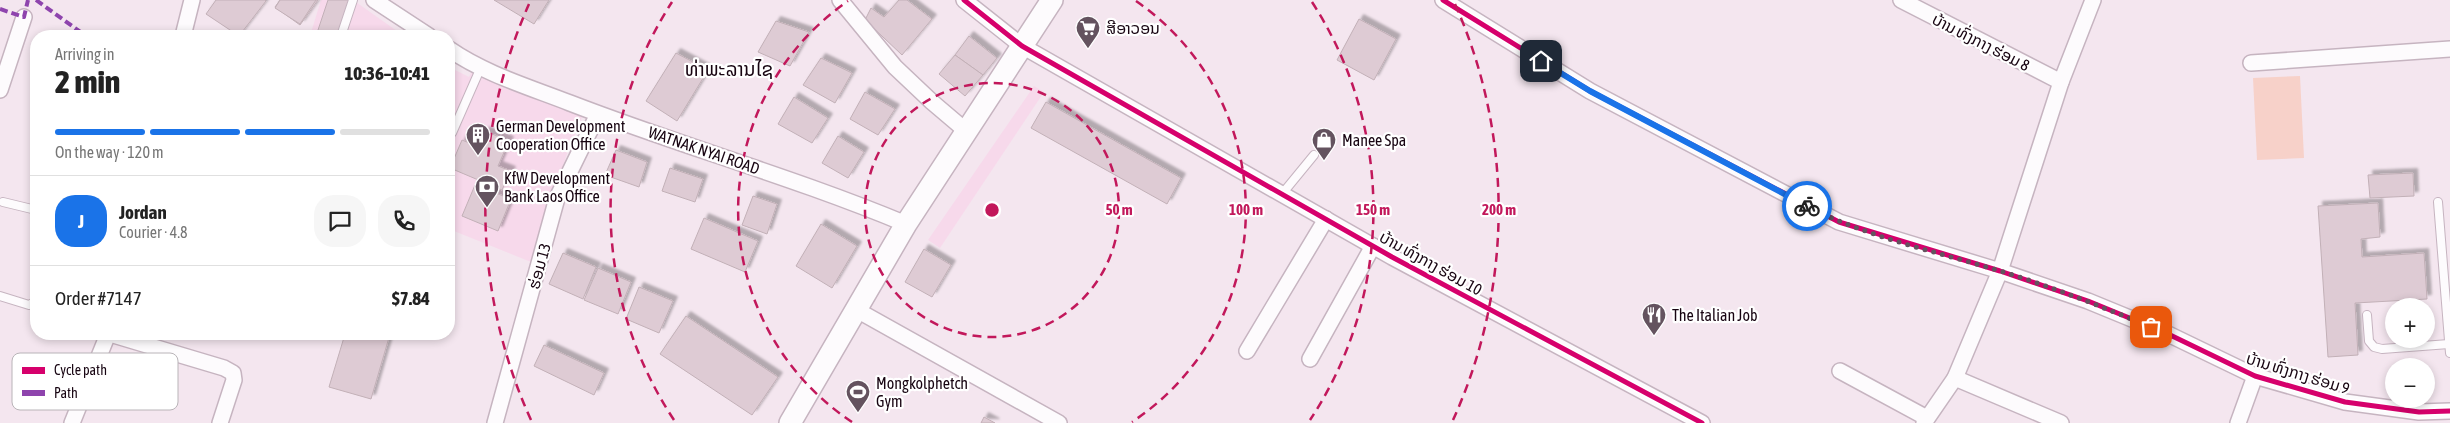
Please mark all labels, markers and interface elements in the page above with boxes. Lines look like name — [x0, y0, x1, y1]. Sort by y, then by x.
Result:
street label: ບ້ານ ທົ່ງກາງ ຮ່ອມ 8 — [1929, 8, 2034, 74]
supermarket icon: ສີອາວອນ — [1075, 15, 1101, 49]
place label: ສີອາວອນ — [1106, 19, 1160, 37]
pin — [1520, 40, 1562, 82]
text: Arriving in — [55, 45, 115, 63]
icon: home — [1527, 47, 1555, 75]
district label: ທ່າພະລານໄຊ — [685, 58, 773, 80]
text: 10:36–10:41 — [344, 62, 430, 84]
text: 2 min — [55, 63, 120, 100]
place label: German Development Cooperation Office — [496, 117, 626, 154]
building icon: German Development Cooperation Office — [465, 122, 491, 156]
street label: WATNAK NYAI ROAD — [646, 122, 762, 178]
shop icon: Manee Spa — [1311, 127, 1337, 161]
place label: Manee Spa — [1342, 131, 1406, 150]
text: On the way · 120 m — [55, 143, 164, 161]
place label: KfW Development Bank Laos Office — [504, 169, 611, 205]
bank icon: KfW Development Bank Laos Office — [474, 174, 500, 208]
courier — [1782, 181, 1832, 231]
icon: bike — [1793, 192, 1821, 220]
button: chat — [314, 195, 366, 247]
button: phone — [378, 195, 430, 247]
text: Jordan — [119, 201, 167, 223]
centre of rings — [983, 201, 1001, 219]
text: 50 m — [1106, 201, 1133, 218]
text: 100 m — [1229, 201, 1263, 218]
text: 150 m — [1356, 201, 1390, 218]
text: 200 m — [1482, 201, 1516, 218]
text: J — [78, 210, 84, 232]
text: Courier · 4.8 — [119, 223, 188, 241]
street label: ບ້ານ ທົ່ງກາງ ຮ່ອມ 10 — [1377, 226, 1486, 299]
street label: ຮ່ອມ 13 — [524, 241, 554, 291]
text: Order #7147 — [55, 287, 142, 309]
text: $7.84 — [392, 287, 430, 309]
map controls — [2385, 298, 2435, 408]
button: + — [2385, 298, 2435, 348]
restaurant icon: The Italian Job — [1641, 302, 1667, 336]
place label: The Italian Job — [1672, 306, 1758, 324]
pin — [2130, 306, 2172, 348]
icon: bag — [2137, 313, 2165, 341]
street label: ບ້ານ ທົ່ງກາງ ຮ່ອມ 9 — [2244, 347, 2352, 397]
legend — [12, 353, 178, 410]
button: − — [2385, 358, 2435, 408]
text: Cycle path — [54, 362, 107, 378]
place label: Mongkolphetch Gym — [876, 374, 968, 411]
sports icon: Mongkolphetch Gym — [845, 379, 871, 413]
text: Path — [54, 385, 78, 401]

